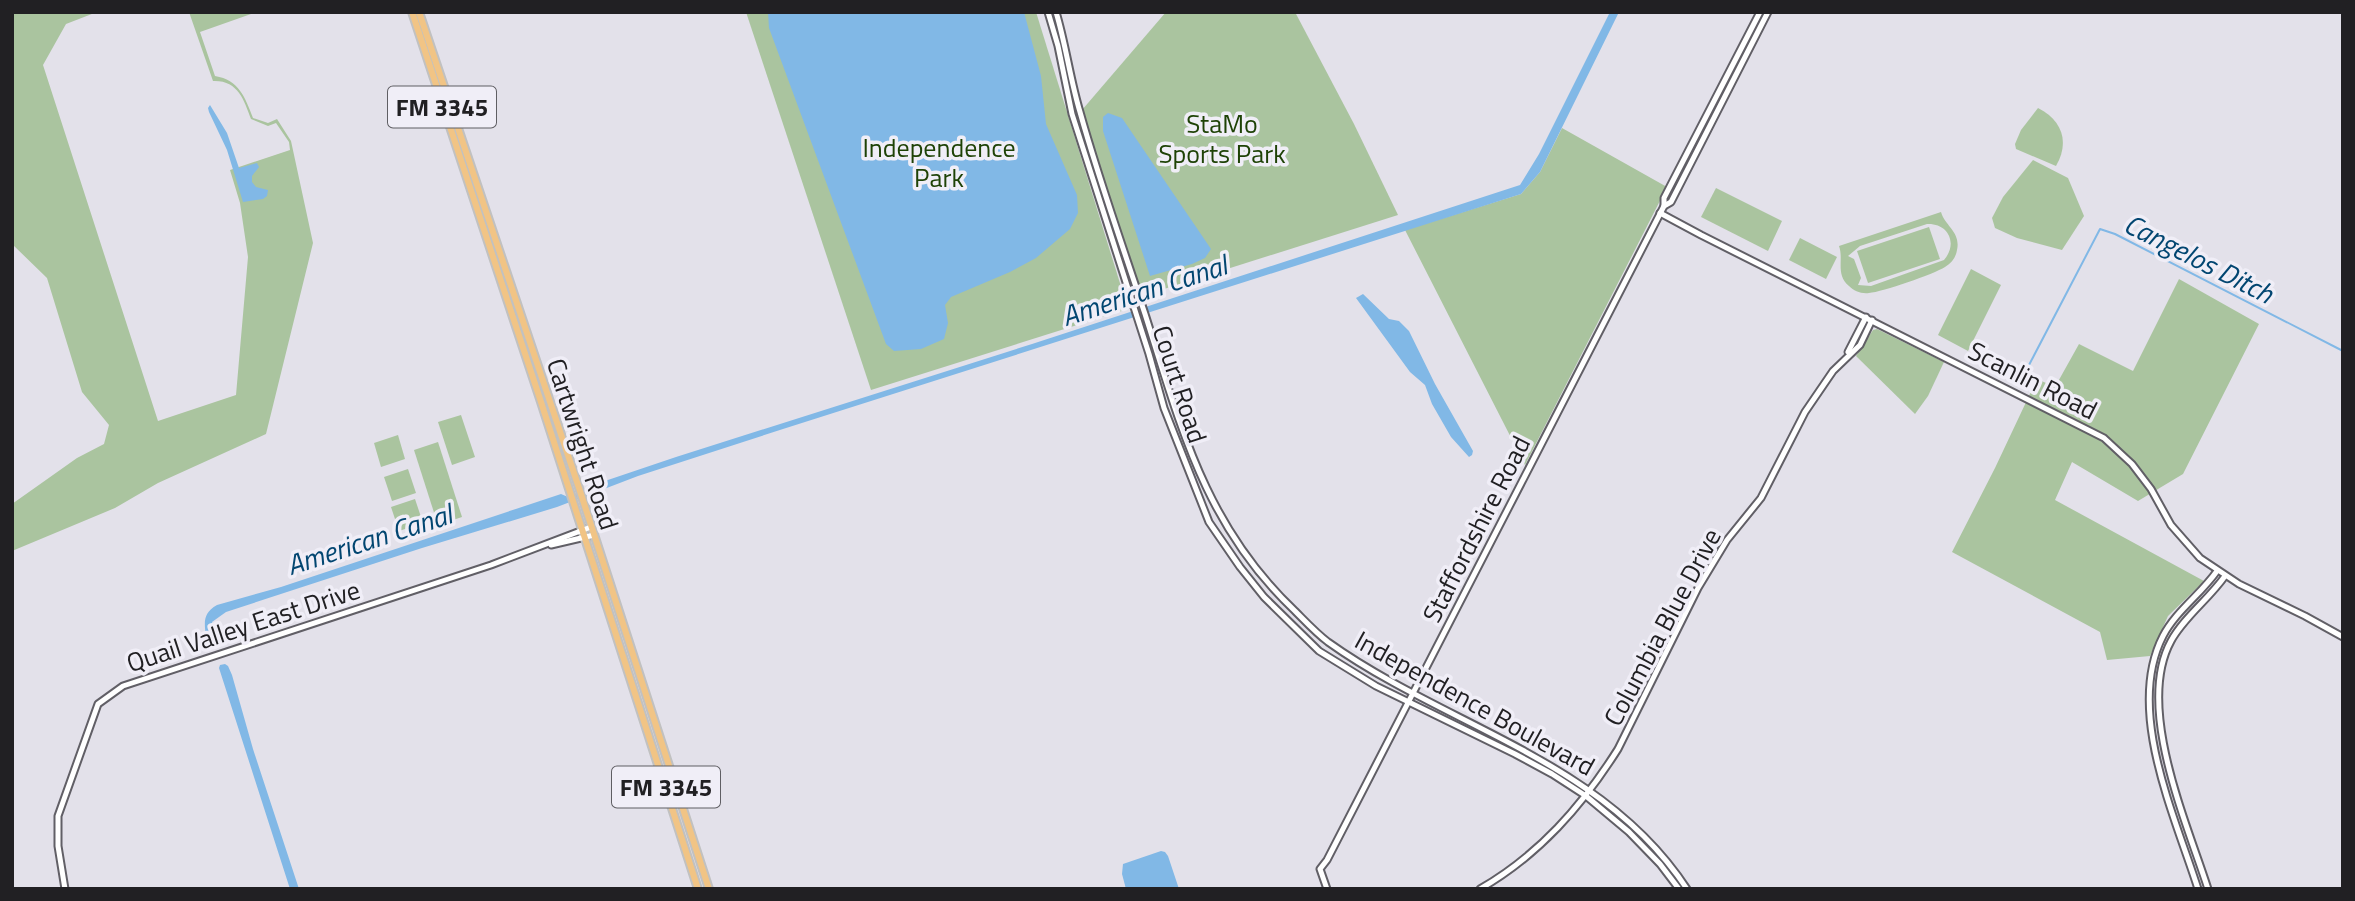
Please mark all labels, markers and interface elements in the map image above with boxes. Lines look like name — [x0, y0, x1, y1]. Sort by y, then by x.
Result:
road number: FM 3345 — [388, 86, 496, 128]
park label: StaMo Sports Park — [1158, 104, 1286, 173]
park label: Independence Park — [862, 128, 1016, 197]
water label: Cangelos Ditch — [2117, 202, 2282, 315]
water label: American Canal — [1056, 242, 1235, 337]
street label: Court Road — [1143, 320, 1217, 448]
street label: Scanlin Road — [1962, 331, 2104, 429]
street label: Cartwright Road — [537, 353, 629, 535]
street label: Staffordshire Road — [1412, 429, 1540, 629]
water label: American Canal — [281, 491, 460, 586]
street label: Columbia Blue Drive — [1593, 521, 1731, 733]
street label: Quail Valley East Drive — [121, 570, 365, 682]
street label: Independence Boulevard — [1348, 621, 1602, 785]
road number: FM 3345 — [612, 766, 720, 808]

